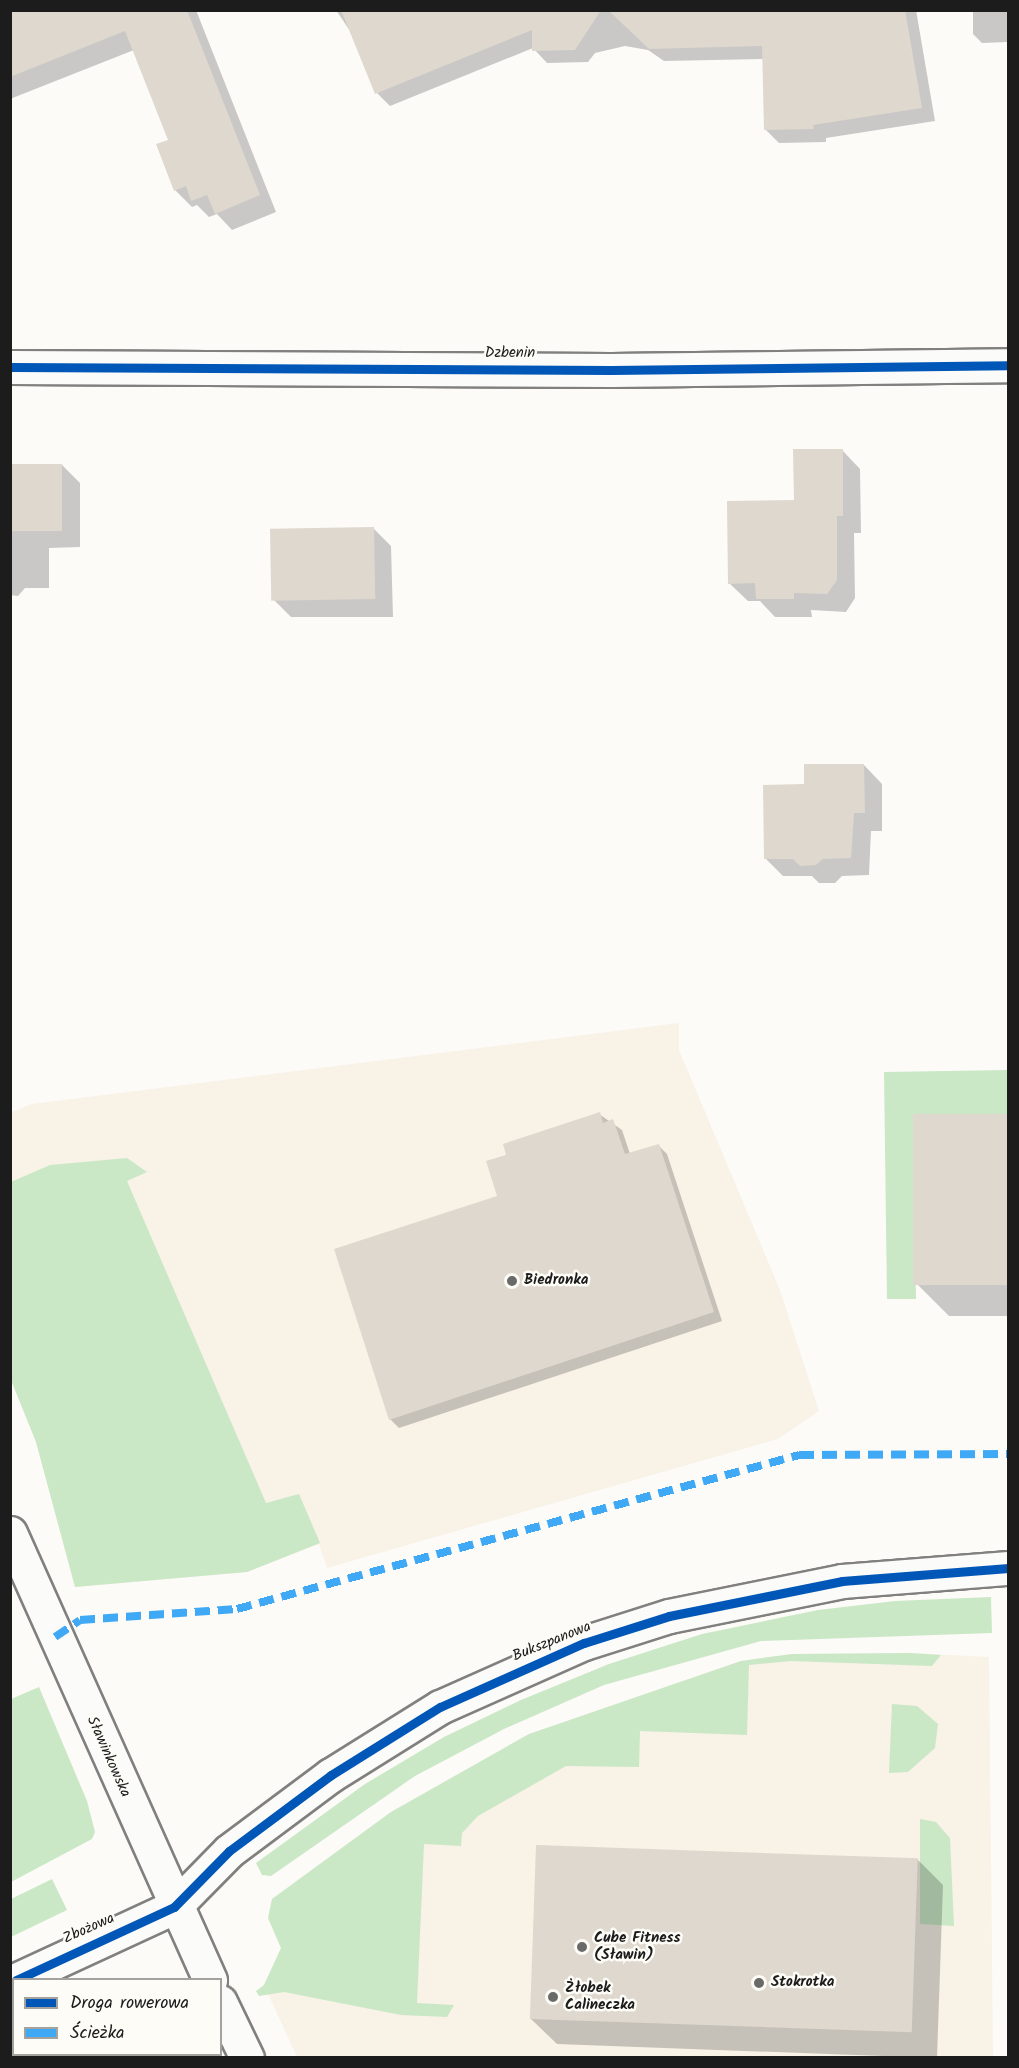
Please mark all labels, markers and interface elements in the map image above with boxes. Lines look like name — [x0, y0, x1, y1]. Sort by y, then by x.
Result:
street label: Dzbenin — [485, 345, 535, 363]
place label: Biedronka — [524, 1272, 588, 1290]
marker: Biedronka — [505, 1274, 519, 1288]
street label: Bukszpanowa — [510, 1618, 594, 1666]
street label: Sławinkowska — [82, 1714, 134, 1800]
street label: Zbożowa — [61, 1910, 117, 1948]
place label: Cube Fitness (Sławin) — [594, 1929, 681, 1964]
marker: Cube Fitness (Sławin) — [575, 1940, 589, 1954]
place label: Stokrotka — [771, 1974, 834, 1992]
marker: Stokrotka — [752, 1976, 766, 1990]
legend — [12, 1978, 222, 2056]
place label: Żłobek Calineczka — [565, 1979, 635, 2014]
text: Droga rowerowa — [70, 1989, 189, 2018]
marker: Żłobek Calineczka — [546, 1990, 560, 2004]
text: Ścieżka — [70, 2019, 125, 2048]

